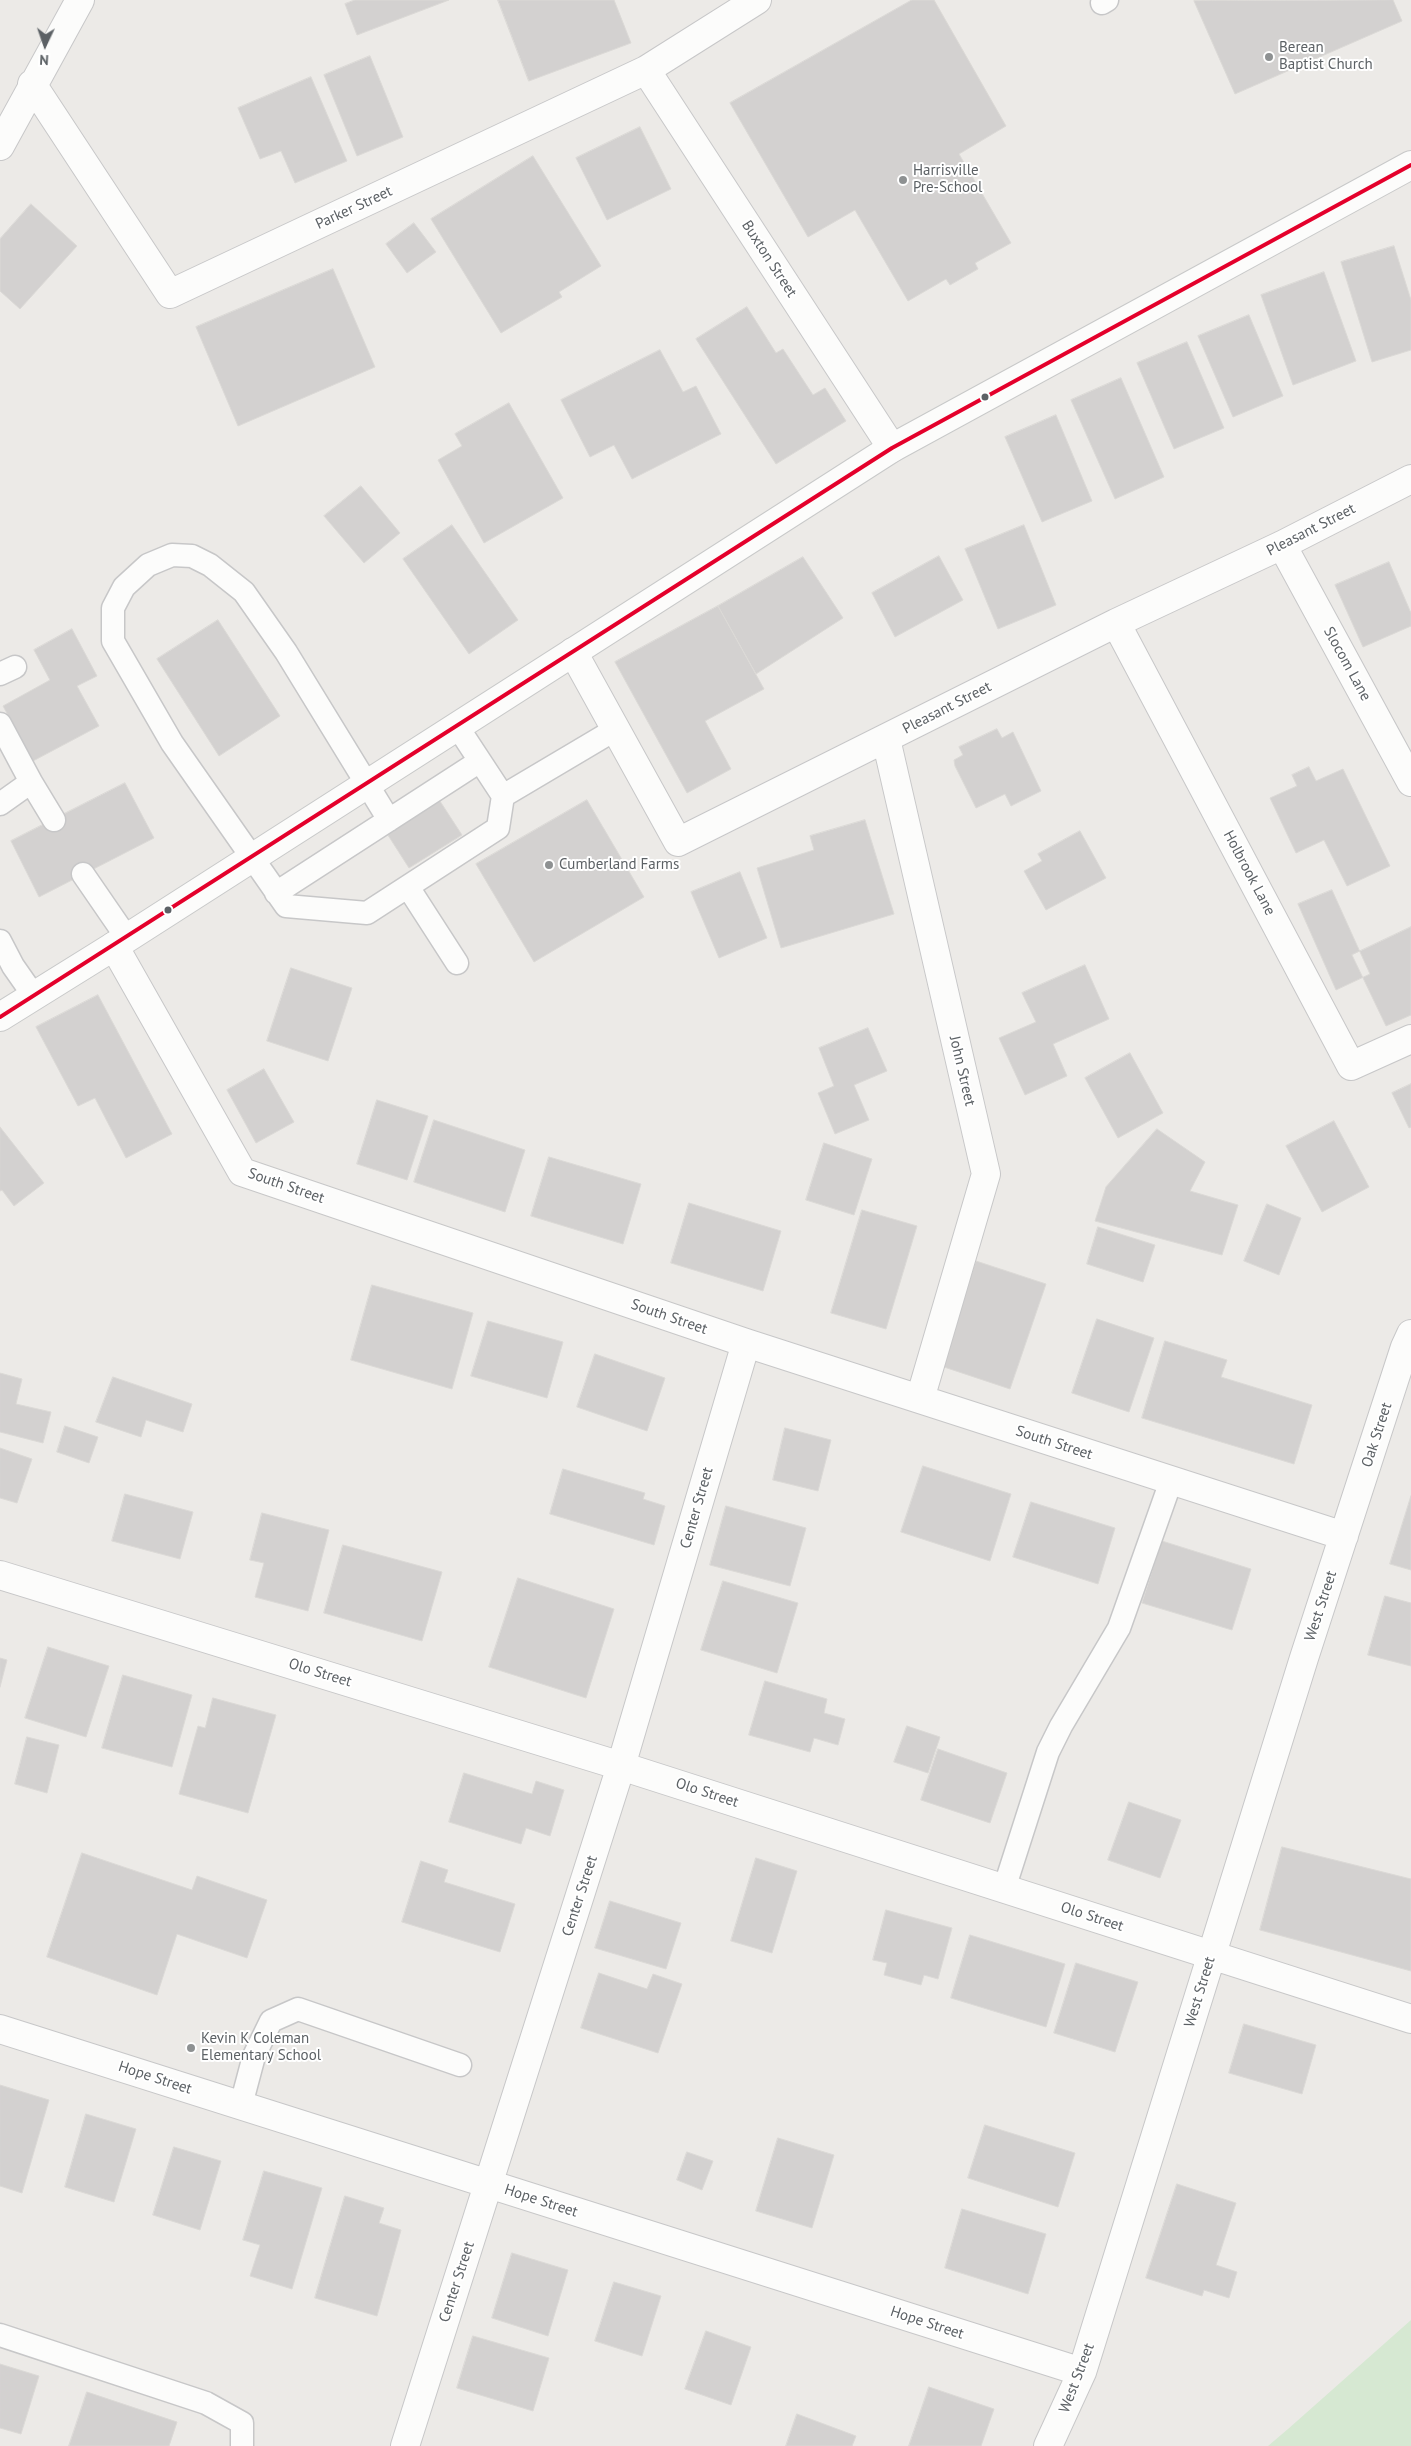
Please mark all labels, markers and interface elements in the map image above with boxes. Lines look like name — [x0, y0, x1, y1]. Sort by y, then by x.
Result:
north arrow — [20, 20, 70, 70]
place label: Berean Baptist Church — [1279, 39, 1373, 74]
text: N — [39, 51, 49, 69]
marker: Berean Baptist Church — [1263, 51, 1275, 63]
place label: Harrisville Pre-School — [913, 162, 982, 197]
marker: Harrisville Pre-School — [897, 174, 909, 186]
street label: Parker Street — [313, 182, 395, 234]
street label: Buxton Street — [737, 217, 801, 301]
unlabelled marker — [980, 392, 990, 402]
street label: Pleasant Street — [1264, 500, 1358, 560]
street label: Slocom Lane — [1319, 624, 1375, 704]
street label: Pleasant Street — [900, 678, 994, 738]
street label: Holbrook Lane — [1219, 827, 1279, 919]
place label: Cumberland Farms — [559, 856, 679, 874]
marker: Cumberland Farms — [543, 859, 555, 871]
unlabelled marker — [163, 905, 173, 915]
street label: John Street — [945, 1034, 979, 1108]
street label: South Street — [245, 1165, 327, 1207]
street label: South Street — [628, 1296, 710, 1338]
street label: Oak Street — [1358, 1400, 1396, 1470]
street label: South Street — [1013, 1422, 1095, 1464]
street label: Center Street — [677, 1465, 717, 1551]
street label: West Street — [1301, 1568, 1341, 1644]
street label: Olo Street — [286, 1655, 354, 1691]
street label: Olo Street — [673, 1774, 741, 1812]
street label: Center Street — [558, 1853, 602, 1939]
street label: Olo Street — [1058, 1898, 1126, 1936]
street label: West Street — [1181, 1954, 1219, 2030]
place label: Kevin K Coleman Elementary School — [201, 2030, 321, 2065]
marker: Kevin K Coleman Elementary School — [185, 2042, 197, 2054]
street label: Hope Street — [116, 2058, 194, 2098]
street label: Hope Street — [502, 2181, 580, 2221]
street label: Center Street — [435, 2239, 479, 2325]
street label: Hope Street — [888, 2303, 966, 2343]
street label: West Street — [1055, 2341, 1099, 2415]

